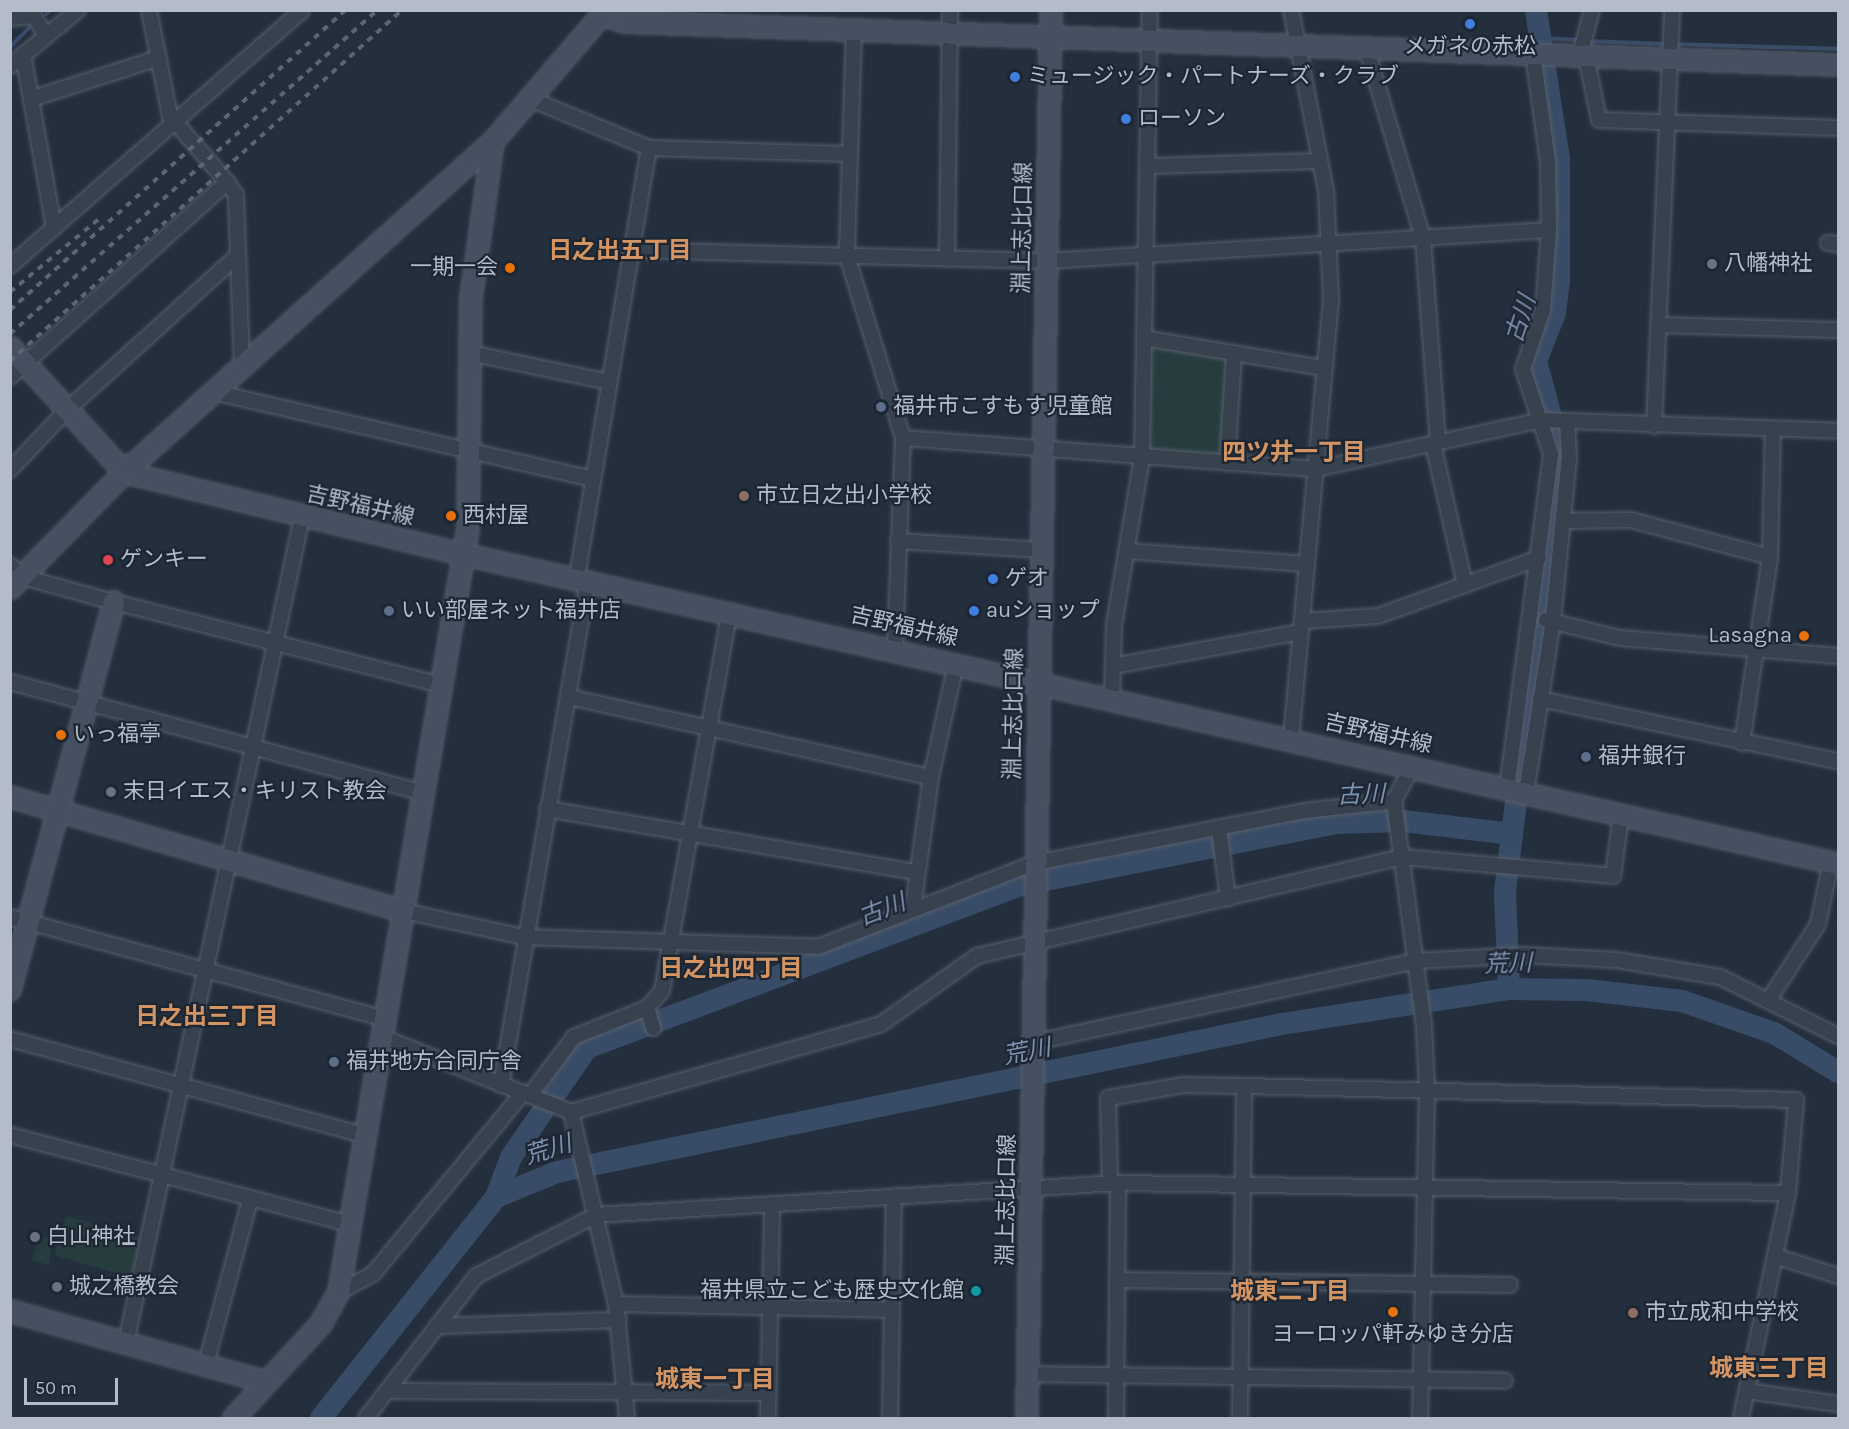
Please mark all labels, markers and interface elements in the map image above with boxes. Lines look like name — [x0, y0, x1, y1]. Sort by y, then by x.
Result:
marker: メガネの赤松 — [1463, 17, 1477, 31]
place label: メガネの赤松 — [1404, 34, 1536, 60]
place label: ミュージック・パートナーズ・クラブ — [1027, 64, 1401, 90]
marker: ミュージック・パートナーズ・クラブ — [1008, 70, 1022, 84]
place label: ローソン — [1138, 106, 1226, 132]
marker: ローソン — [1119, 112, 1133, 126]
street label: 淵上志比口線 — [1009, 162, 1037, 294]
district label: 日之出五丁目 — [548, 237, 692, 265]
place label: 八幡神社 — [1724, 251, 1812, 277]
place label: 一期一会 — [410, 255, 498, 281]
marker: 八幡神社 — [1705, 257, 1719, 271]
marker: 一期一会 — [503, 261, 517, 275]
water label: 古川 — [1500, 292, 1542, 346]
place label: 福井市こすもす児童館 — [893, 394, 1113, 420]
marker: 福井市こすもす児童館 — [874, 400, 888, 414]
district label: 四ツ井一丁目 — [1222, 439, 1366, 467]
street label: 吉野福井線 — [303, 481, 417, 531]
place label: 市立日之出小学校 — [756, 483, 932, 509]
marker: 市立日之出小学校 — [737, 489, 751, 503]
place label: 西村屋 — [463, 503, 529, 529]
marker: 西村屋 — [444, 509, 458, 523]
place label: ゲンキー — [120, 547, 208, 573]
marker: ゲンキー — [101, 553, 115, 567]
place label: ゲオ — [1005, 566, 1049, 592]
marker: ゲオ — [986, 572, 1000, 586]
place label: いい部屋ネット福井店 — [401, 598, 621, 624]
place label: auショップ — [986, 598, 1099, 624]
street label: 吉野福井線 — [847, 602, 961, 652]
marker: いい部屋ネット福井店 — [382, 604, 396, 618]
marker: auショップ — [967, 604, 981, 618]
place label: Lasagna — [1708, 623, 1792, 649]
marker: Lasagna — [1797, 629, 1811, 643]
street label: 淵上志比口線 — [1000, 648, 1028, 780]
street label: 吉野福井線 — [1321, 709, 1435, 759]
place label: いっ福亭 — [73, 722, 161, 748]
marker: いっ福亭 — [54, 728, 68, 742]
place label: 福井銀行 — [1598, 744, 1686, 770]
marker: 福井銀行 — [1579, 750, 1593, 764]
place label: 末日イエス・キリスト教会 — [123, 779, 387, 805]
water label: 古川 — [1337, 780, 1385, 810]
marker: 末日イエス・キリスト教会 — [104, 785, 118, 799]
water label: 古川 — [854, 888, 910, 932]
water label: 荒川 — [1484, 949, 1532, 979]
district label: 日之出四丁目 — [659, 955, 803, 983]
district label: 日之出三丁目 — [135, 1003, 279, 1031]
water label: 荒川 — [1001, 1033, 1053, 1071]
place label: 福井地方合同庁舎 — [346, 1049, 522, 1075]
marker: 福井地方合同庁舎 — [327, 1055, 341, 1069]
water label: 荒川 — [521, 1129, 575, 1171]
street label: 淵上志比口線 — [993, 1134, 1021, 1266]
place label: 白山神社 — [47, 1224, 135, 1250]
marker: 白山神社 — [28, 1230, 42, 1244]
place label: 城之橋教会 — [69, 1274, 179, 1300]
place label: 福井県立こども歴史文化館 — [700, 1278, 964, 1304]
district label: 城東二丁目 — [1230, 1278, 1350, 1306]
marker: 城之橋教会 — [50, 1280, 64, 1294]
marker: 福井県立こども歴史文化館 — [969, 1284, 983, 1298]
place label: 市立成和中学校 — [1645, 1300, 1799, 1326]
marker: ヨーロッパ軒みゆき分店 — [1386, 1305, 1400, 1319]
marker: 市立成和中学校 — [1626, 1306, 1640, 1320]
place label: ヨーロッパ軒みゆき分店 — [1272, 1322, 1514, 1348]
district label: 城東三丁目 — [1709, 1355, 1829, 1383]
scale bar — [27, 1366, 122, 1404]
district label: 城東一丁目 — [655, 1366, 775, 1394]
text: 50 m — [35, 1377, 77, 1399]

